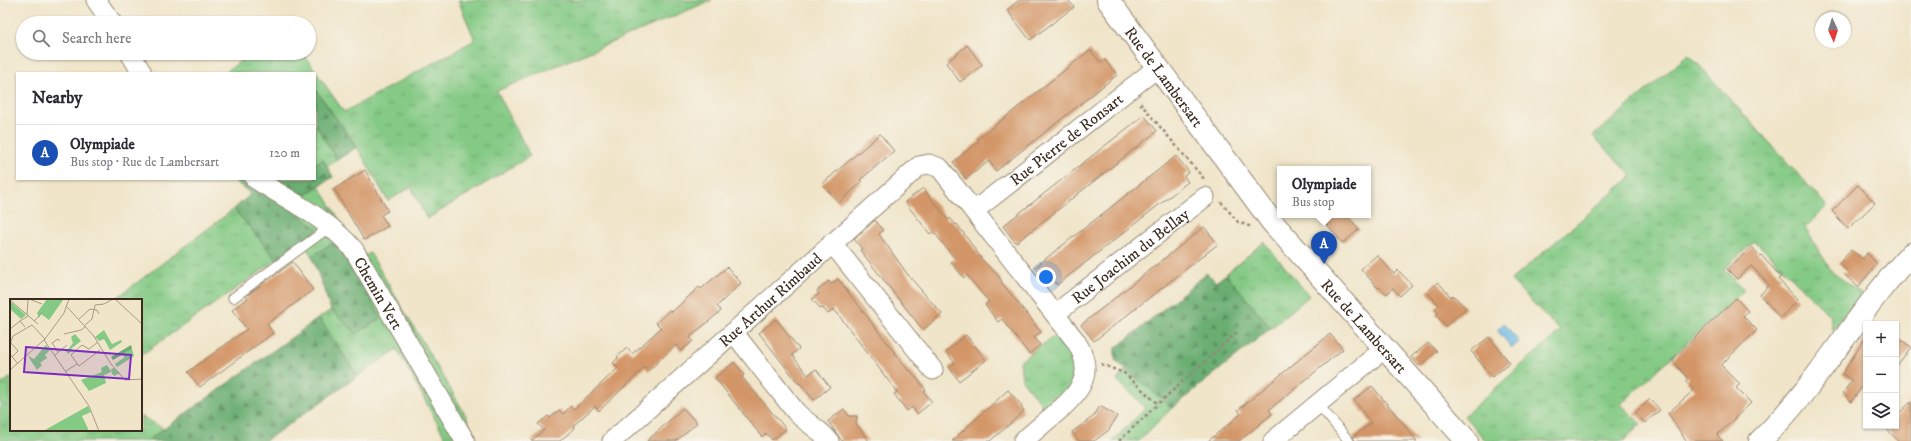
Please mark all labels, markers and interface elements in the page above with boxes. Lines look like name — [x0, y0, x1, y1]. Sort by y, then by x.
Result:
north arrow — [1815, 12, 1851, 48]
search box — [16, 16, 316, 60]
street label: Rue de Lambersart — [1120, 23, 1207, 131]
icon: search — [30, 27, 52, 49]
text: Search here — [62, 29, 131, 48]
text: Nearby — [32, 87, 82, 109]
street label: Rue Pierre de Ronsart — [1006, 89, 1127, 190]
text: Olympiade — [70, 135, 135, 154]
text: A — [41, 145, 49, 161]
text: 120 m — [269, 145, 300, 161]
text: Bus stop · Rue de Lambersart — [70, 154, 219, 170]
popup — [1277, 166, 1371, 218]
text: Olympiade — [1292, 175, 1356, 194]
text: Bus stop — [1292, 194, 1335, 210]
street label: Rue Joachim du Bellay — [1068, 204, 1194, 308]
pin: A — [1311, 231, 1337, 264]
street label: Rue Arthur Rimbaud — [715, 249, 826, 352]
street label: Chemin Vert — [349, 254, 407, 333]
your location — [1036, 267, 1056, 287]
street label: Rue de Lambersart — [1316, 275, 1411, 378]
inset map — [10, 299, 142, 431]
map controls — [1863, 321, 1899, 429]
button: + — [1863, 321, 1899, 357]
button: − — [1863, 357, 1899, 393]
button: layers — [1863, 393, 1899, 429]

